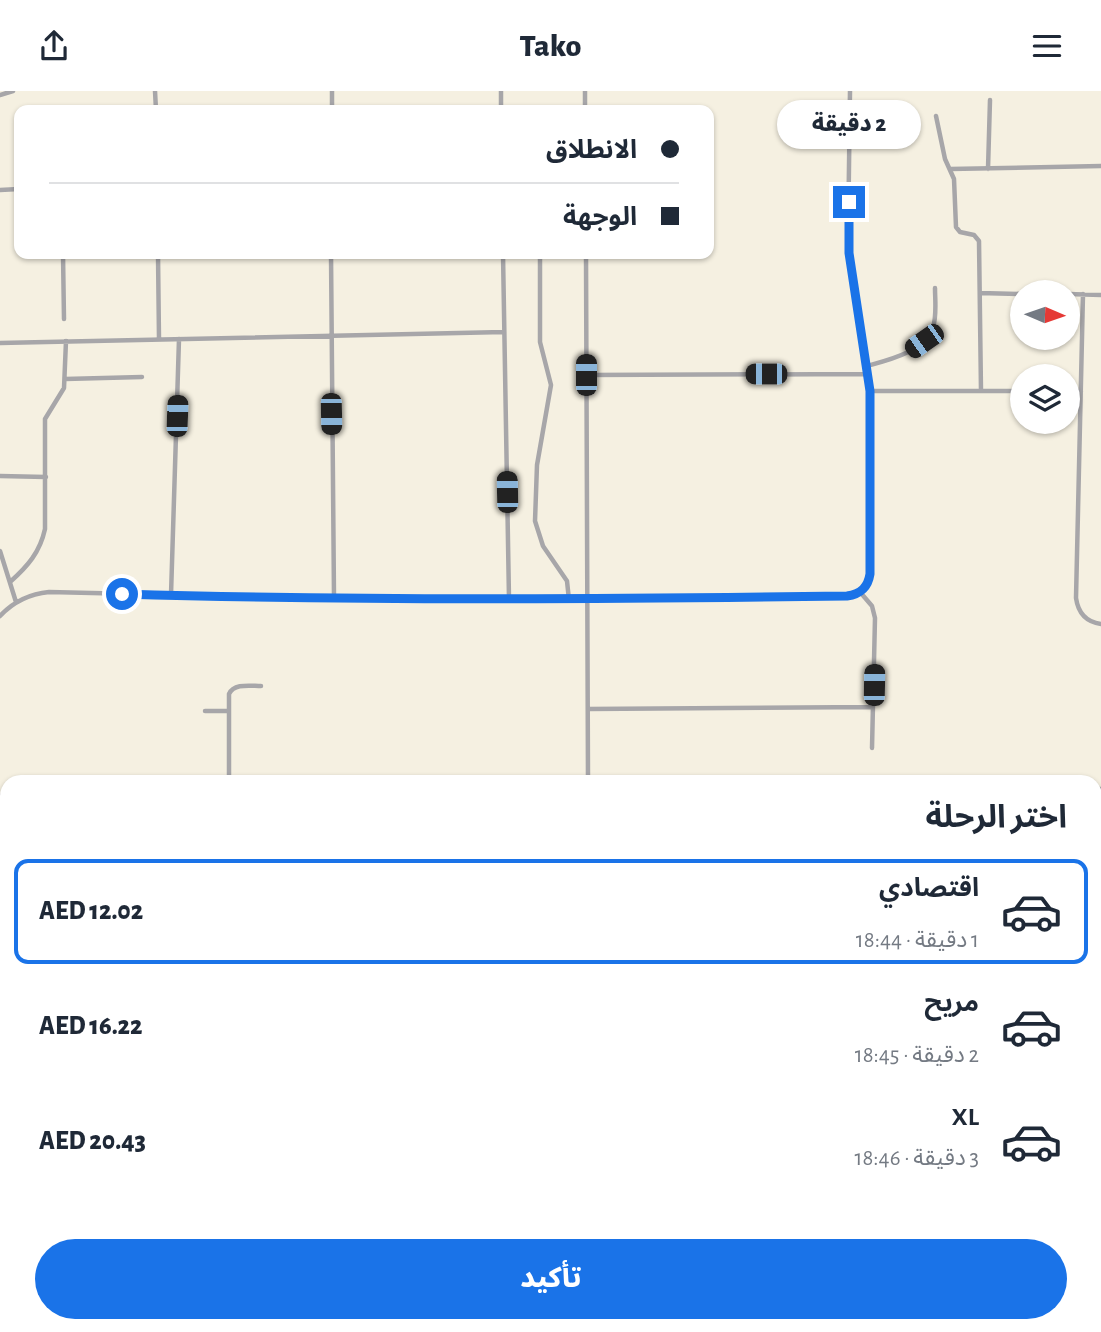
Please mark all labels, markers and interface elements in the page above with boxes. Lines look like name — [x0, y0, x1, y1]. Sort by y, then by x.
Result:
icon: share — [35, 27, 73, 65]
icon: menu — [1028, 27, 1066, 65]
text: Tako — [520, 30, 581, 62]
callout: 2 دقيقة — [777, 101, 921, 149]
text: 2 دقيقة — [812, 113, 886, 136]
text: الانطلاق — [546, 137, 637, 163]
route end — [833, 186, 865, 218]
text: الوجهة — [563, 204, 637, 230]
north arrow — [1010, 280, 1080, 350]
map controls — [1010, 280, 1080, 434]
car — [901, 320, 948, 362]
car — [576, 354, 597, 396]
car — [746, 364, 788, 385]
button: layers — [1010, 364, 1080, 434]
car — [321, 393, 342, 435]
car — [166, 395, 189, 437]
car — [497, 471, 518, 513]
route start — [106, 578, 138, 610]
car — [864, 664, 885, 706]
text: اختر الرحلة — [926, 801, 1067, 833]
text: اقتصادي — [879, 875, 979, 901]
icon: car — [1000, 880, 1063, 943]
text: AED 12.02 — [39, 898, 143, 924]
text: 1 دقيقة · 18:44 — [856, 929, 979, 952]
text: مريح — [924, 990, 979, 1016]
icon: car — [1000, 995, 1063, 1058]
text: AED 16.22 — [39, 1013, 142, 1039]
text: 2 دقيقة · 18:45 — [855, 1044, 979, 1067]
text: XL — [952, 1104, 979, 1130]
icon: car — [1000, 1110, 1063, 1173]
text: AED 20.43 — [39, 1128, 146, 1154]
text: 3 دقيقة · 18:46 — [855, 1147, 979, 1170]
button: تأكيد — [35, 1239, 1067, 1319]

